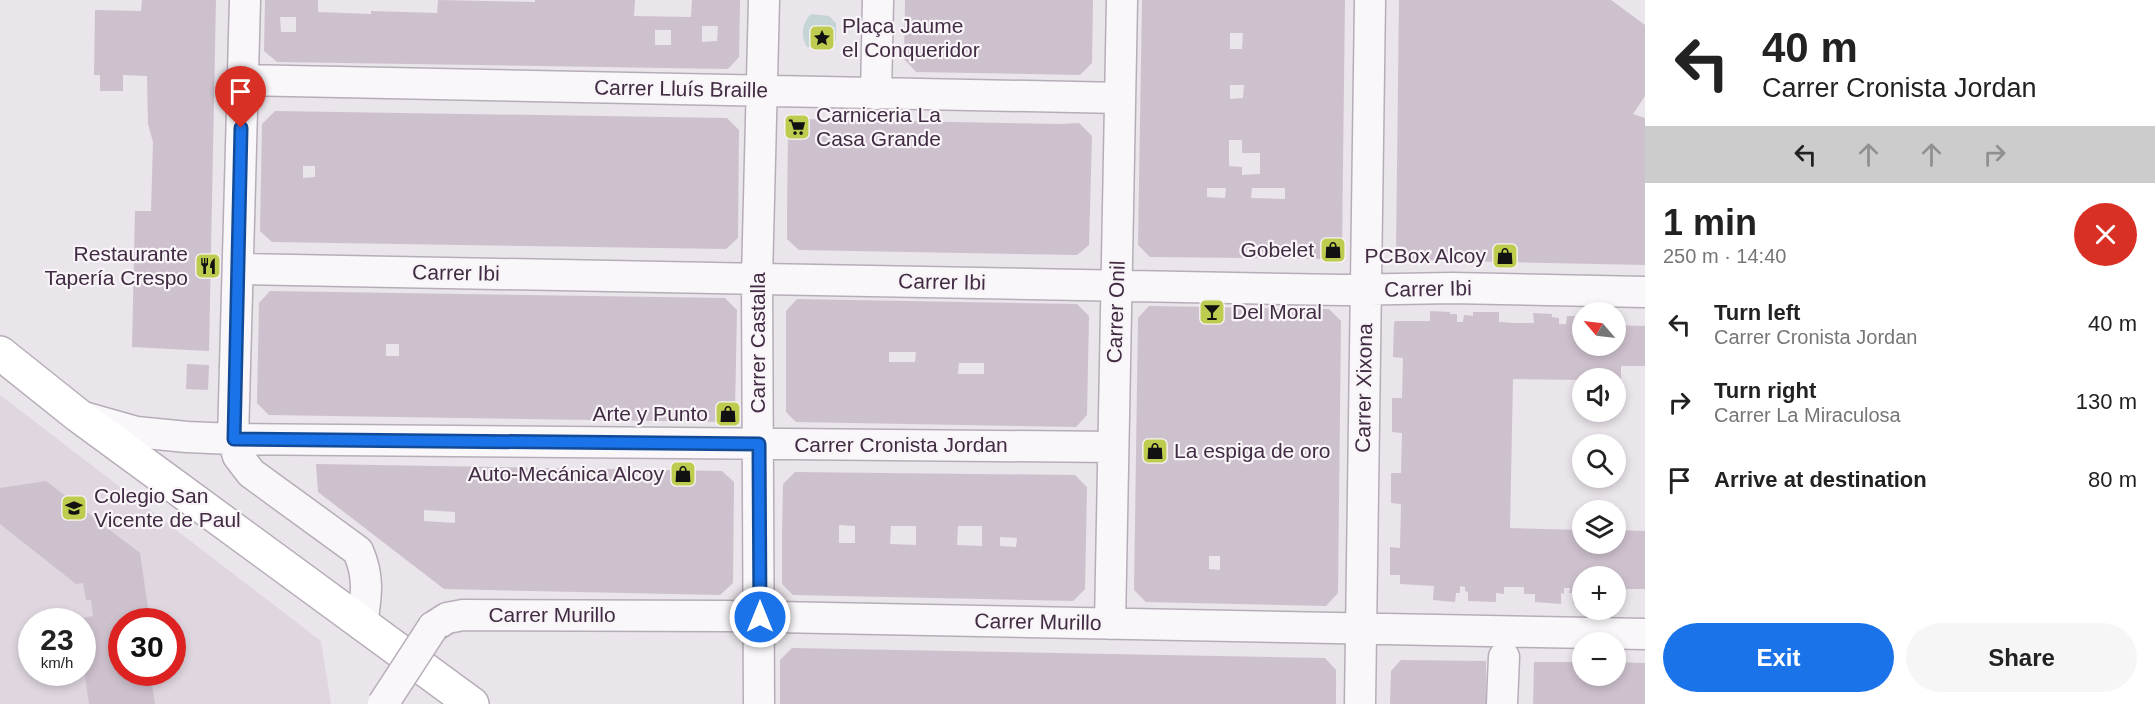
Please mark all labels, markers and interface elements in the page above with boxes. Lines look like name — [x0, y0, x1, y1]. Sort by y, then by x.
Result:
place label: Plaça Jaume el Conqueridor — [842, 14, 980, 61]
place icon: Plaça Jaume el Conqueridor — [807, 23, 837, 53]
icon: left — [1663, 24, 1741, 102]
text: 40 m — [1762, 24, 1858, 71]
pin — [215, 66, 266, 128]
text: Carrer Cronista Jordan — [1762, 73, 2037, 103]
icon: arrive — [224, 75, 257, 108]
street label: Carrer Lluís Braille — [594, 75, 768, 102]
place label: Carniceria La Casa Grande — [816, 103, 941, 150]
supermarket icon: Carniceria La Casa Grande — [782, 112, 812, 142]
icon: left — [1789, 138, 1822, 171]
icon: ahead — [1852, 138, 1885, 171]
icon: ahead — [1915, 138, 1948, 171]
icon: right — [1978, 138, 2011, 171]
text: 1 min — [1663, 202, 1757, 243]
button: close — [2074, 203, 2137, 266]
shop icon: Gobelet — [1318, 235, 1348, 265]
place label: Gobelet — [1240, 238, 1314, 261]
shop icon: PCBox Alcoy — [1490, 241, 1520, 271]
place label: Restaurante Tapería Crespo — [44, 242, 188, 289]
place label: PCBox Alcoy — [1365, 244, 1486, 267]
text: 250 m · 14:40 — [1663, 245, 1786, 267]
restaurant icon: Restaurante Tapería Crespo — [193, 251, 223, 281]
street label: Carrer Ibi — [412, 260, 500, 285]
street label: Carrer Onil — [1102, 260, 1129, 364]
street label: Carrer Ibi — [898, 269, 986, 294]
street label: Carrer Castalla — [746, 272, 769, 414]
street label: Carrer Ibi — [1384, 276, 1472, 301]
bar icon: Del Moral — [1197, 297, 1227, 327]
place label: Del Moral — [1232, 300, 1322, 323]
text: Turn left — [1714, 300, 1800, 325]
north arrow — [1572, 302, 1626, 356]
map controls — [1572, 302, 1626, 686]
icon: left — [1663, 308, 1696, 341]
text: 40 m — [2088, 311, 2137, 336]
street label: Carrer Xixona — [1351, 323, 1376, 453]
text: Carrer Cronista Jordan — [1714, 326, 1917, 348]
button: sound — [1572, 368, 1626, 422]
text: Turn right — [1714, 378, 1816, 403]
icon: right — [1663, 386, 1696, 419]
text: 130 m — [2076, 389, 2137, 414]
shop icon: Arte y Punto — [713, 399, 743, 429]
place label: Arte y Punto — [592, 402, 708, 425]
text: Carrer La Miraculosa — [1714, 404, 1901, 426]
street label: Carrer Cronista Jordan — [794, 433, 1008, 456]
button: search — [1572, 434, 1626, 488]
shop icon: La espiga de oro — [1140, 436, 1170, 466]
place label: La espiga de oro — [1174, 439, 1330, 462]
shop icon: Auto-Mecánica Alcoy — [668, 459, 698, 489]
place label: Auto-Mecánica Alcoy — [468, 462, 664, 485]
icon: arrive — [1663, 464, 1696, 497]
text: Arrive at destination — [1714, 467, 1927, 492]
text: 80 m — [2088, 467, 2137, 492]
place label: Colegio San Vicente de Paul — [94, 484, 241, 531]
school or university icon: Colegio San Vicente de Paul — [59, 493, 89, 523]
button: layers — [1572, 500, 1626, 554]
button: + — [1572, 566, 1626, 620]
position arrow — [728, 585, 792, 649]
street label: Carrer Murillo — [488, 603, 616, 626]
speed limit sign: 30 — [108, 608, 186, 686]
street label: Carrer Murillo — [974, 609, 1102, 634]
text: 23 — [40, 623, 74, 656]
button: Exit — [1663, 623, 1894, 692]
button: Share — [1906, 623, 2137, 692]
button: − — [1572, 632, 1626, 686]
text: km/h — [41, 654, 73, 671]

